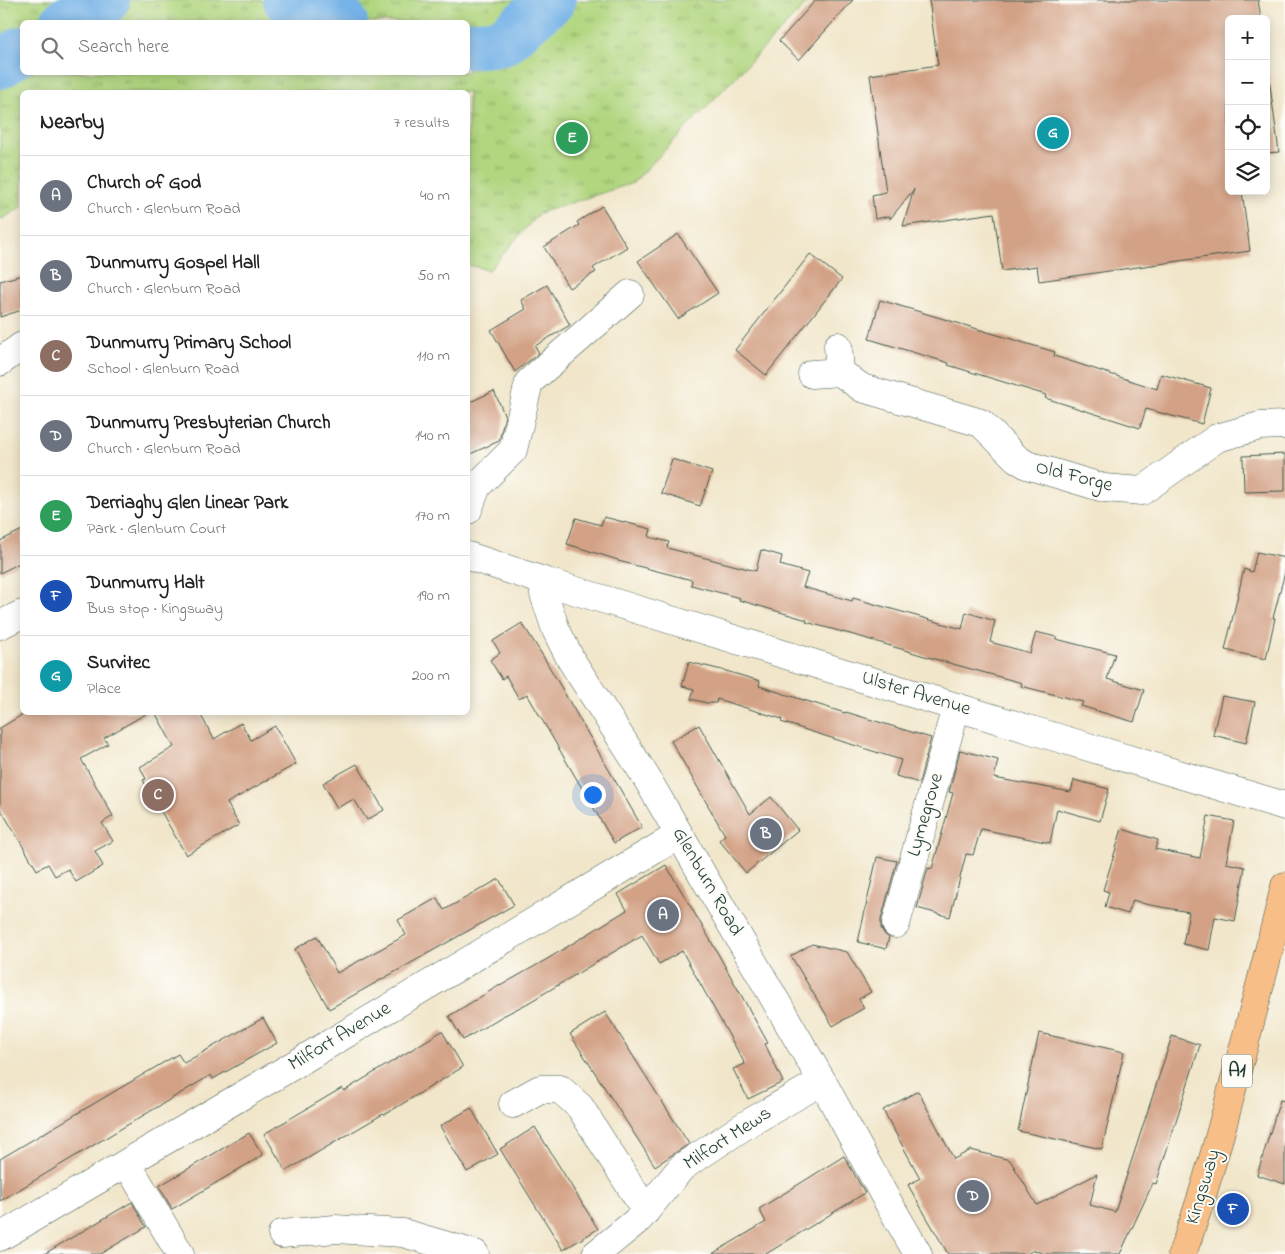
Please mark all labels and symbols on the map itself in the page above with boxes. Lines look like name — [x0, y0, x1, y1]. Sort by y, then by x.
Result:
pin: G — [1037, 114, 1069, 152]
pin: E — [556, 119, 588, 157]
street label: Old Forge — [1032, 453, 1116, 502]
street label: Ulster Avenue — [858, 664, 974, 724]
street label: Lymegrove — [900, 770, 953, 861]
pin: C — [142, 776, 174, 814]
your location — [580, 782, 606, 808]
pin: B — [750, 815, 782, 853]
street label: Glenburn Road — [664, 822, 750, 942]
pin: A — [647, 896, 679, 934]
street label: Milfort Avenue — [283, 995, 397, 1079]
road number: A1 — [1222, 1054, 1252, 1088]
street label: Milfort Mews — [678, 1100, 778, 1178]
street label: Kingsway — [1179, 1146, 1230, 1229]
pin: D — [957, 1177, 989, 1215]
pin: F — [1217, 1190, 1249, 1228]

